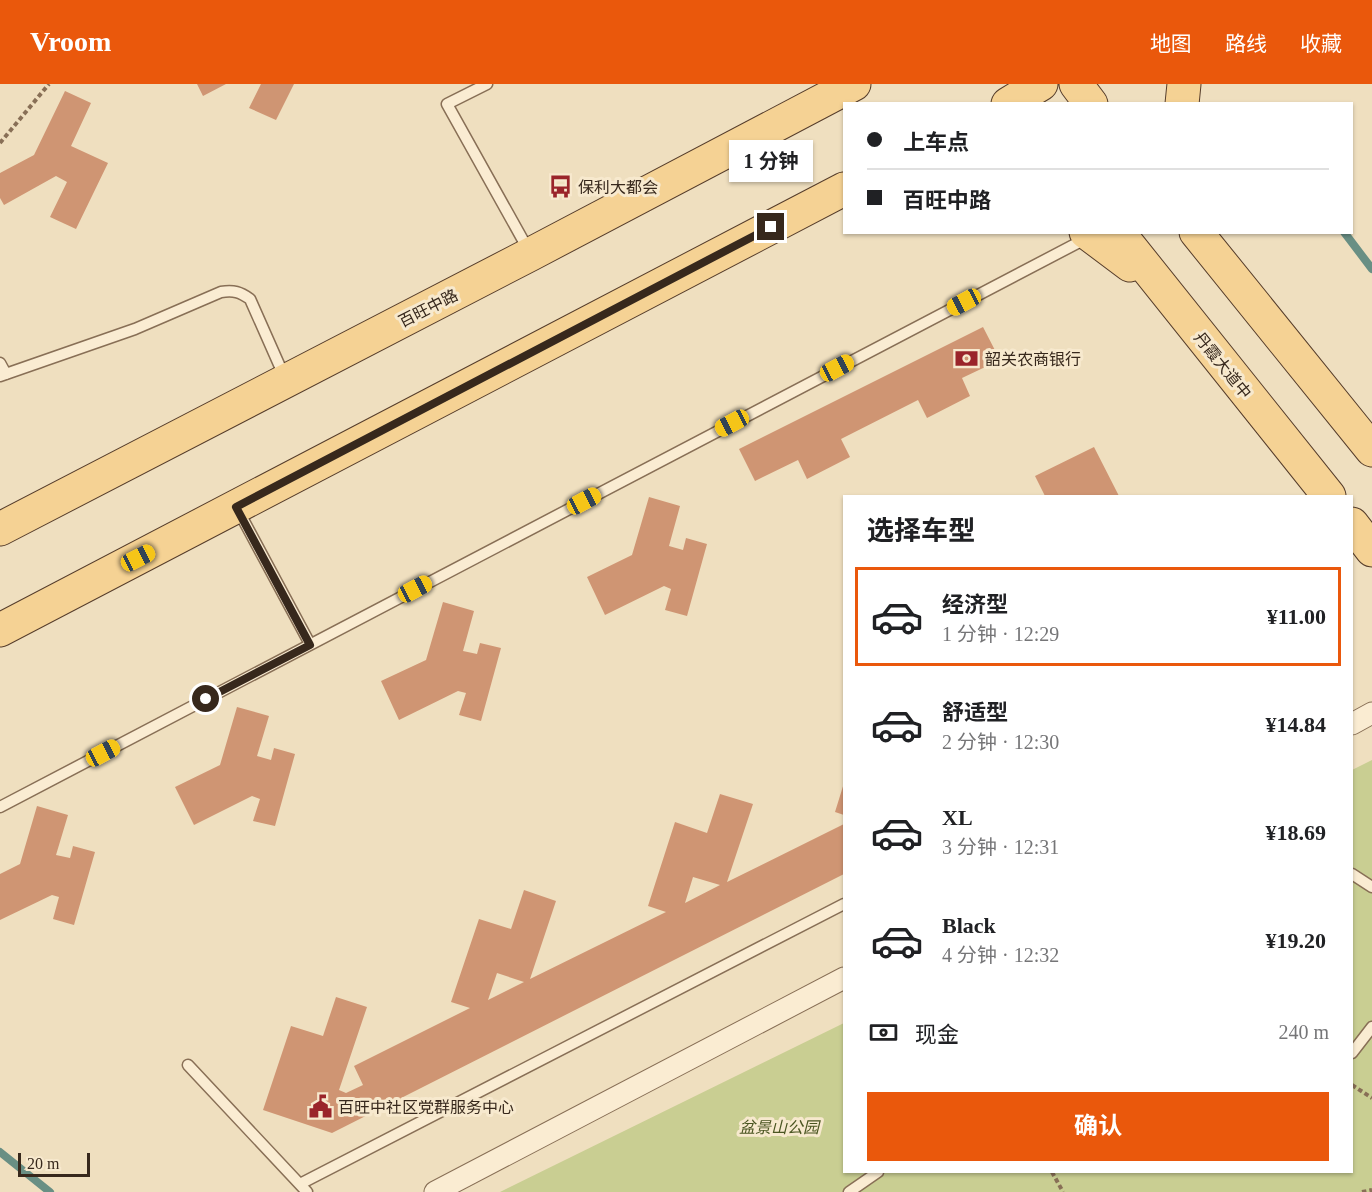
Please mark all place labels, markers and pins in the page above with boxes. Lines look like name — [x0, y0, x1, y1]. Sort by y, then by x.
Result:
bus stop icon: 保利大都会 — [547, 174, 573, 200]
place label: 保利大都会 — [578, 179, 658, 196]
bank icon: 韶关农商银行 — [954, 346, 980, 372]
place label: 韶关农商银行 — [985, 351, 1081, 368]
public building icon: 百旺中社区党群服务中心 — [307, 1094, 333, 1120]
place label: 百旺中社区党群服务中心 — [338, 1099, 514, 1116]

